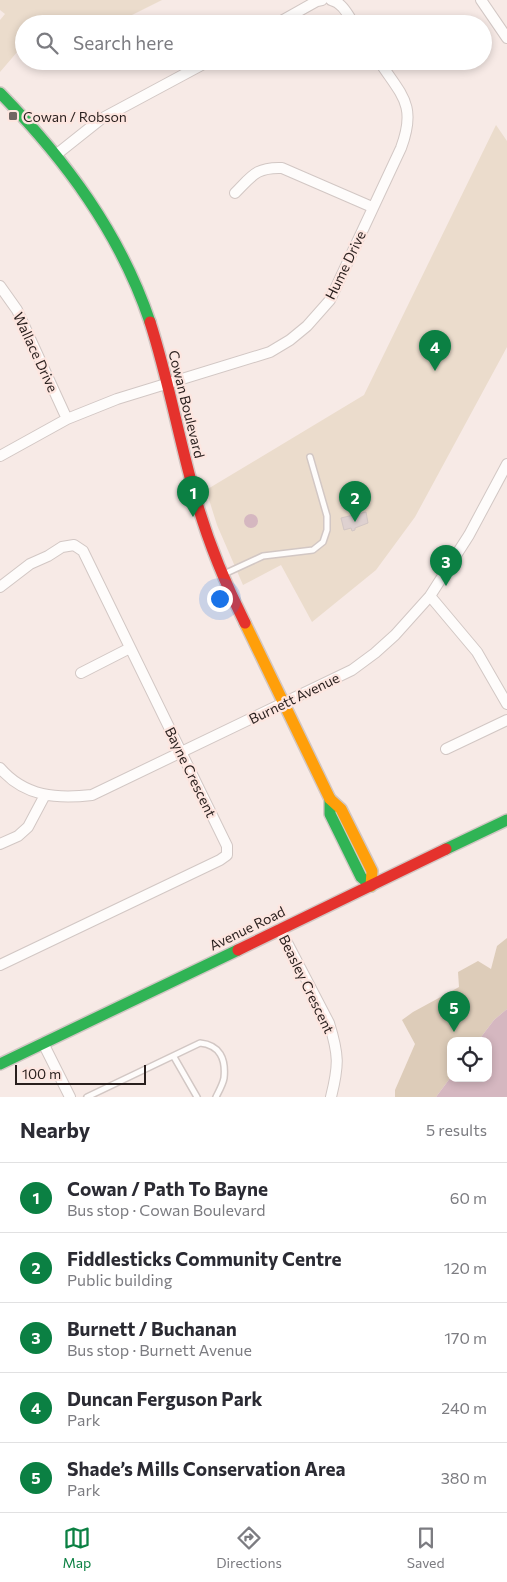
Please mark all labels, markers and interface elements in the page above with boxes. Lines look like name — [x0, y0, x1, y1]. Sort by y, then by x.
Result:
search box — [15, 15, 492, 70]
icon: search — [33, 29, 61, 57]
text: Search here — [73, 31, 173, 54]
place label: Cowan / Robson — [23, 108, 127, 125]
marker: Cowan / Robson — [7, 110, 19, 122]
street label: Hume Drive — [321, 228, 369, 302]
street label: Wallace Drive — [10, 309, 62, 395]
pin: 4 — [419, 330, 451, 371]
street label: Cowan Boulevard — [165, 348, 209, 460]
pin: 1 — [177, 476, 209, 517]
pin: 2 — [339, 481, 371, 522]
pin: 3 — [430, 545, 462, 586]
your location — [207, 586, 233, 612]
street label: Burnett Avenue — [246, 669, 342, 727]
street label: Bayne Crescent — [162, 724, 220, 820]
street label: Avenue Road — [206, 902, 288, 954]
street label: Beasley Crescent — [276, 932, 338, 1036]
pin: 5 — [438, 991, 470, 1032]
map controls — [447, 1037, 492, 1082]
button: locate — [447, 1037, 492, 1082]
scale bar — [15, 1062, 146, 1085]
text: 100 m — [22, 1065, 61, 1082]
text: Nearby — [20, 1117, 90, 1142]
text: 5 results — [426, 1120, 487, 1139]
text: Cowan / Path To Bayne — [67, 1177, 268, 1200]
text: 1 — [32, 1188, 40, 1207]
text: 60 m — [450, 1188, 487, 1207]
text: Bus stop · Cowan Boulevard — [67, 1200, 266, 1219]
text: Fiddlesticks Community Centre — [67, 1247, 342, 1270]
text: 2 — [31, 1258, 41, 1277]
text: 120 m — [444, 1258, 487, 1277]
text: Public building — [67, 1270, 172, 1289]
text: Burnett / Buchanan — [67, 1317, 237, 1340]
text: 3 — [31, 1328, 41, 1347]
text: 170 m — [444, 1328, 487, 1347]
text: Bus stop · Burnett Avenue — [67, 1340, 252, 1359]
text: Duncan Ferguson Park — [67, 1387, 262, 1410]
text: 4 — [31, 1398, 41, 1417]
text: 240 m — [441, 1398, 487, 1417]
text: Park — [67, 1410, 100, 1429]
text: Shade’s Mills Conservation Area — [67, 1457, 346, 1480]
text: 5 — [31, 1468, 41, 1487]
text: 380 m — [441, 1468, 487, 1487]
text: Park — [67, 1480, 100, 1499]
tab: Map — [62, 1524, 91, 1571]
tab: Directions — [216, 1524, 282, 1571]
tab: Saved — [407, 1524, 445, 1571]

